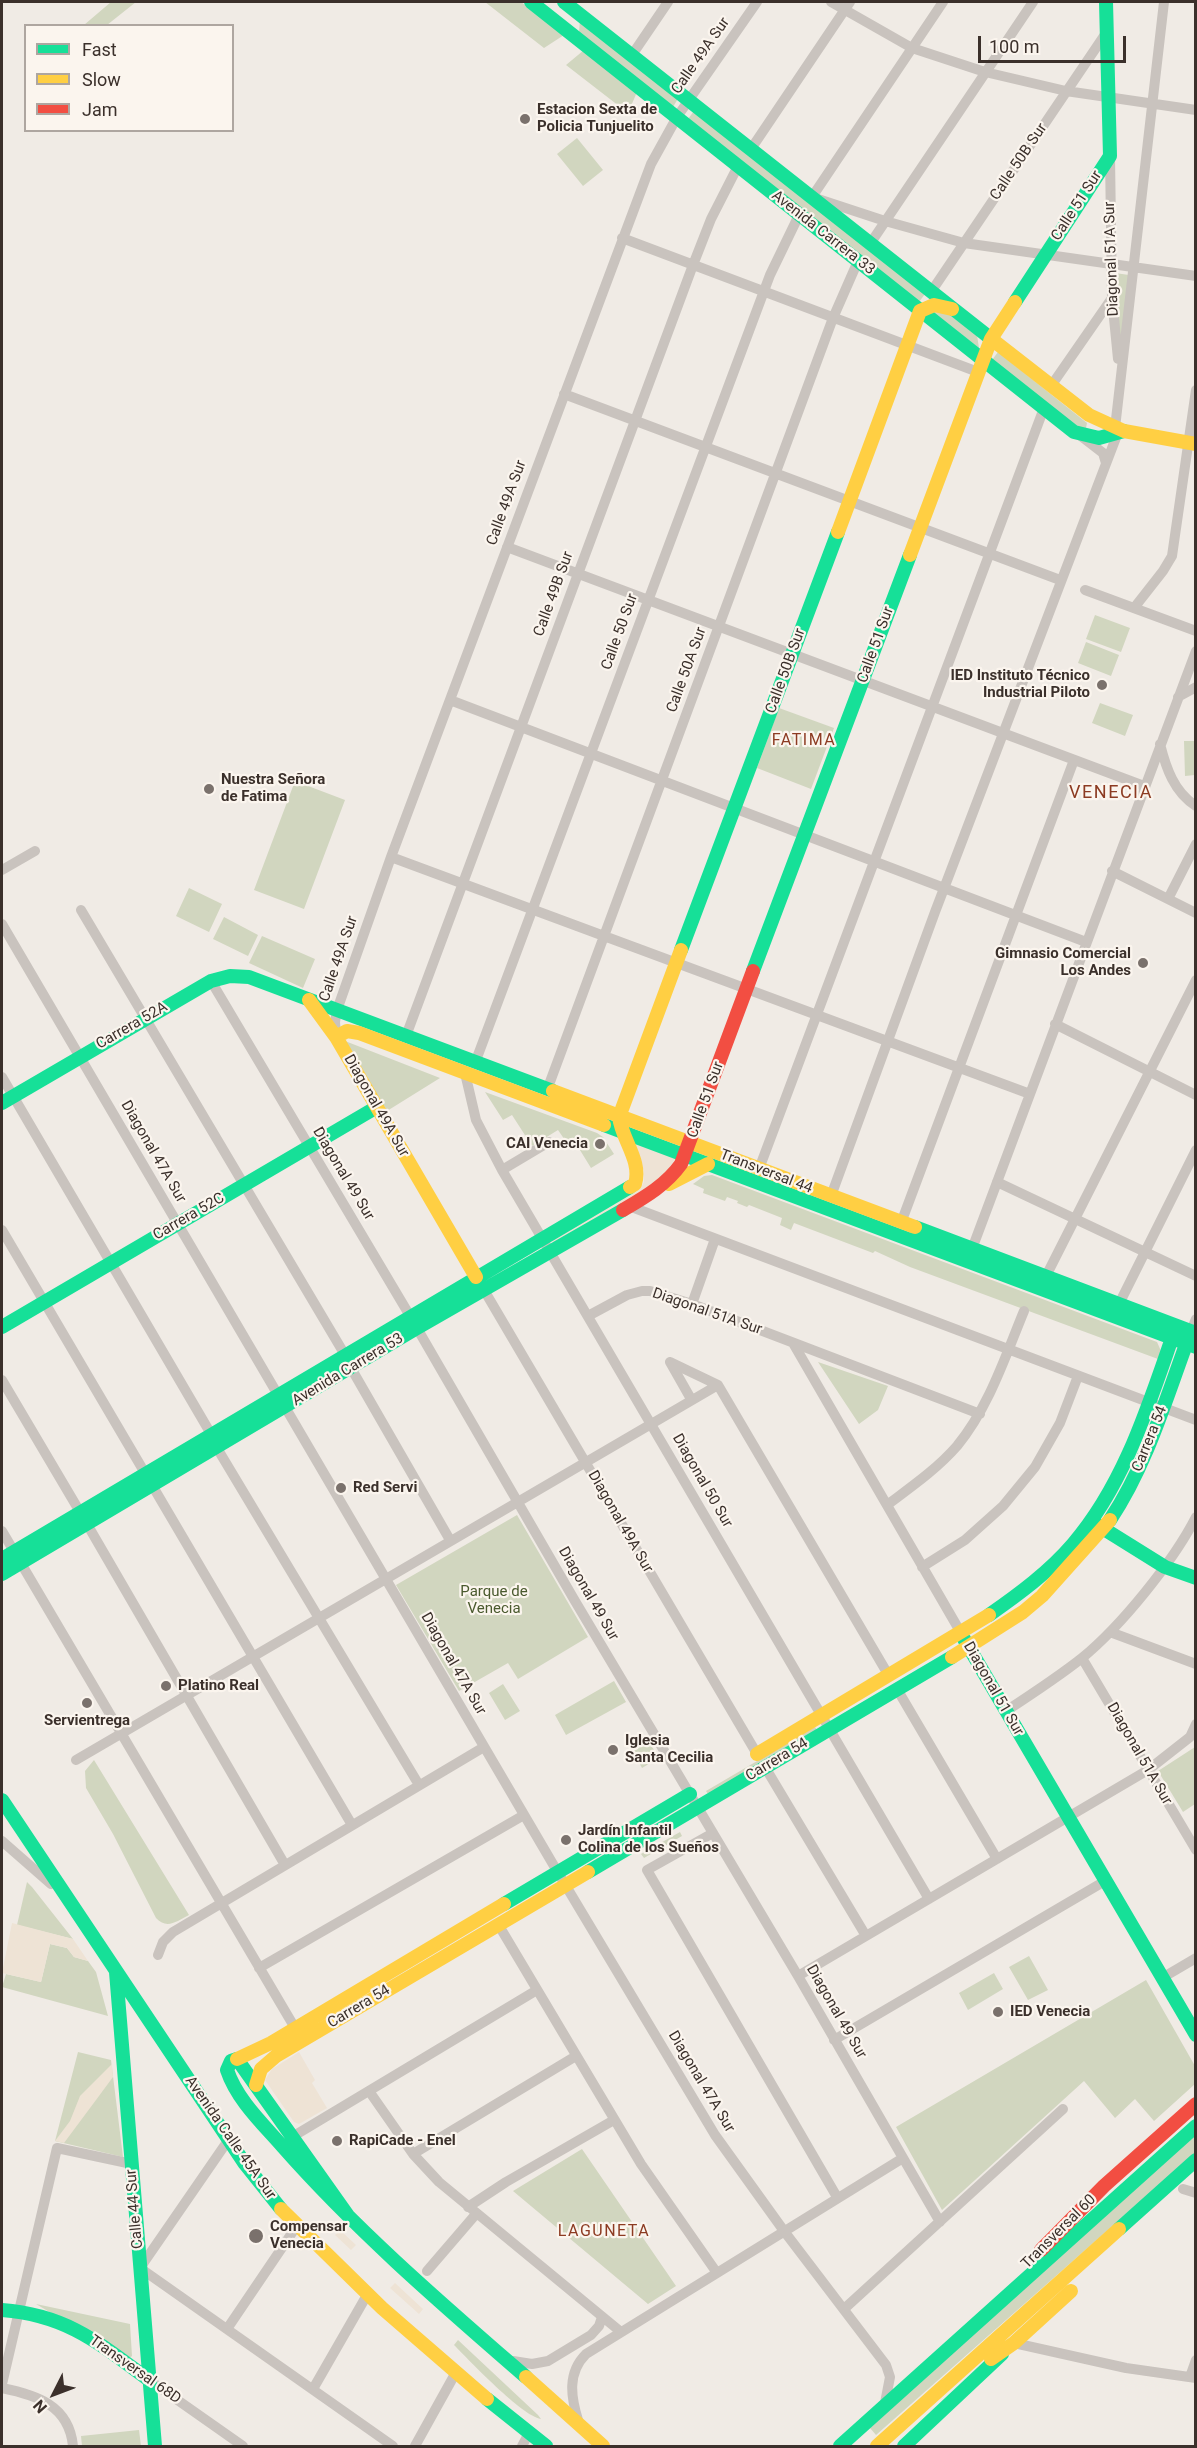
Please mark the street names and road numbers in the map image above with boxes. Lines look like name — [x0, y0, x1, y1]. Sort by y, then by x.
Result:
street label: Calle 49A Sur — [668, 14, 734, 98]
street label: Calle 50B Sur — [987, 120, 1051, 204]
street label: Calle 51 Sur — [1048, 168, 1106, 244]
street label: Avenida Carrera 33 — [768, 187, 878, 279]
street label: Diagonal 51A Sur — [1101, 201, 1123, 317]
street label: Calle 49A Sur — [483, 458, 531, 548]
street label: Calle 49B Sur — [530, 549, 578, 639]
street label: Calle 50 Sur — [598, 591, 642, 673]
street label: Calle 51 Sur — [854, 604, 898, 686]
street label: Calle 50A Sur — [663, 625, 711, 715]
street label: Calle 50B Sur — [762, 626, 810, 716]
street label: Calle 49A Sur — [316, 914, 362, 1004]
street label: Carrera 52A — [93, 998, 171, 1054]
street label: Diagonal 49A Sur — [339, 1052, 413, 1160]
street label: Calle 51 Sur — [684, 1059, 728, 1141]
street label: Diagonal 47A Sur — [116, 1098, 190, 1206]
street label: Diagonal 49 Sur — [308, 1124, 378, 1224]
street label: Transversal 44 — [717, 1146, 815, 1198]
street label: Carrera 52C — [150, 1189, 228, 1245]
street label: Diagonal 51A Sur — [650, 1285, 764, 1339]
street label: Avenida Carrera 53 — [289, 1330, 407, 1410]
street label: Carrera 54 — [1129, 1403, 1171, 1475]
street label: Diagonal 50 Sur — [668, 1431, 736, 1531]
street label: Diagonal 49A Sur — [583, 1468, 657, 1576]
street label: Diagonal 49 Sur — [554, 1544, 622, 1644]
street label: Diagonal 47A Sur — [416, 1610, 490, 1718]
street label: Diagonal 51 Sur — [959, 1639, 1027, 1739]
street label: Diagonal 51A Sur — [1102, 1700, 1176, 1808]
street label: Carrera 54 — [743, 1734, 811, 1786]
street label: Diagonal 49 Sur — [802, 1962, 870, 2062]
street label: Carrera 54 — [325, 1981, 393, 2033]
street label: Diagonal 47A Sur — [664, 2028, 738, 2136]
street label: Avenida Calle 45A Sur — [181, 2073, 279, 2203]
street label: Calle 44 Sur — [123, 2169, 147, 2249]
street label: Transversal 60 — [1018, 2191, 1100, 2273]
street label: Transversal 68D — [86, 2332, 184, 2408]

